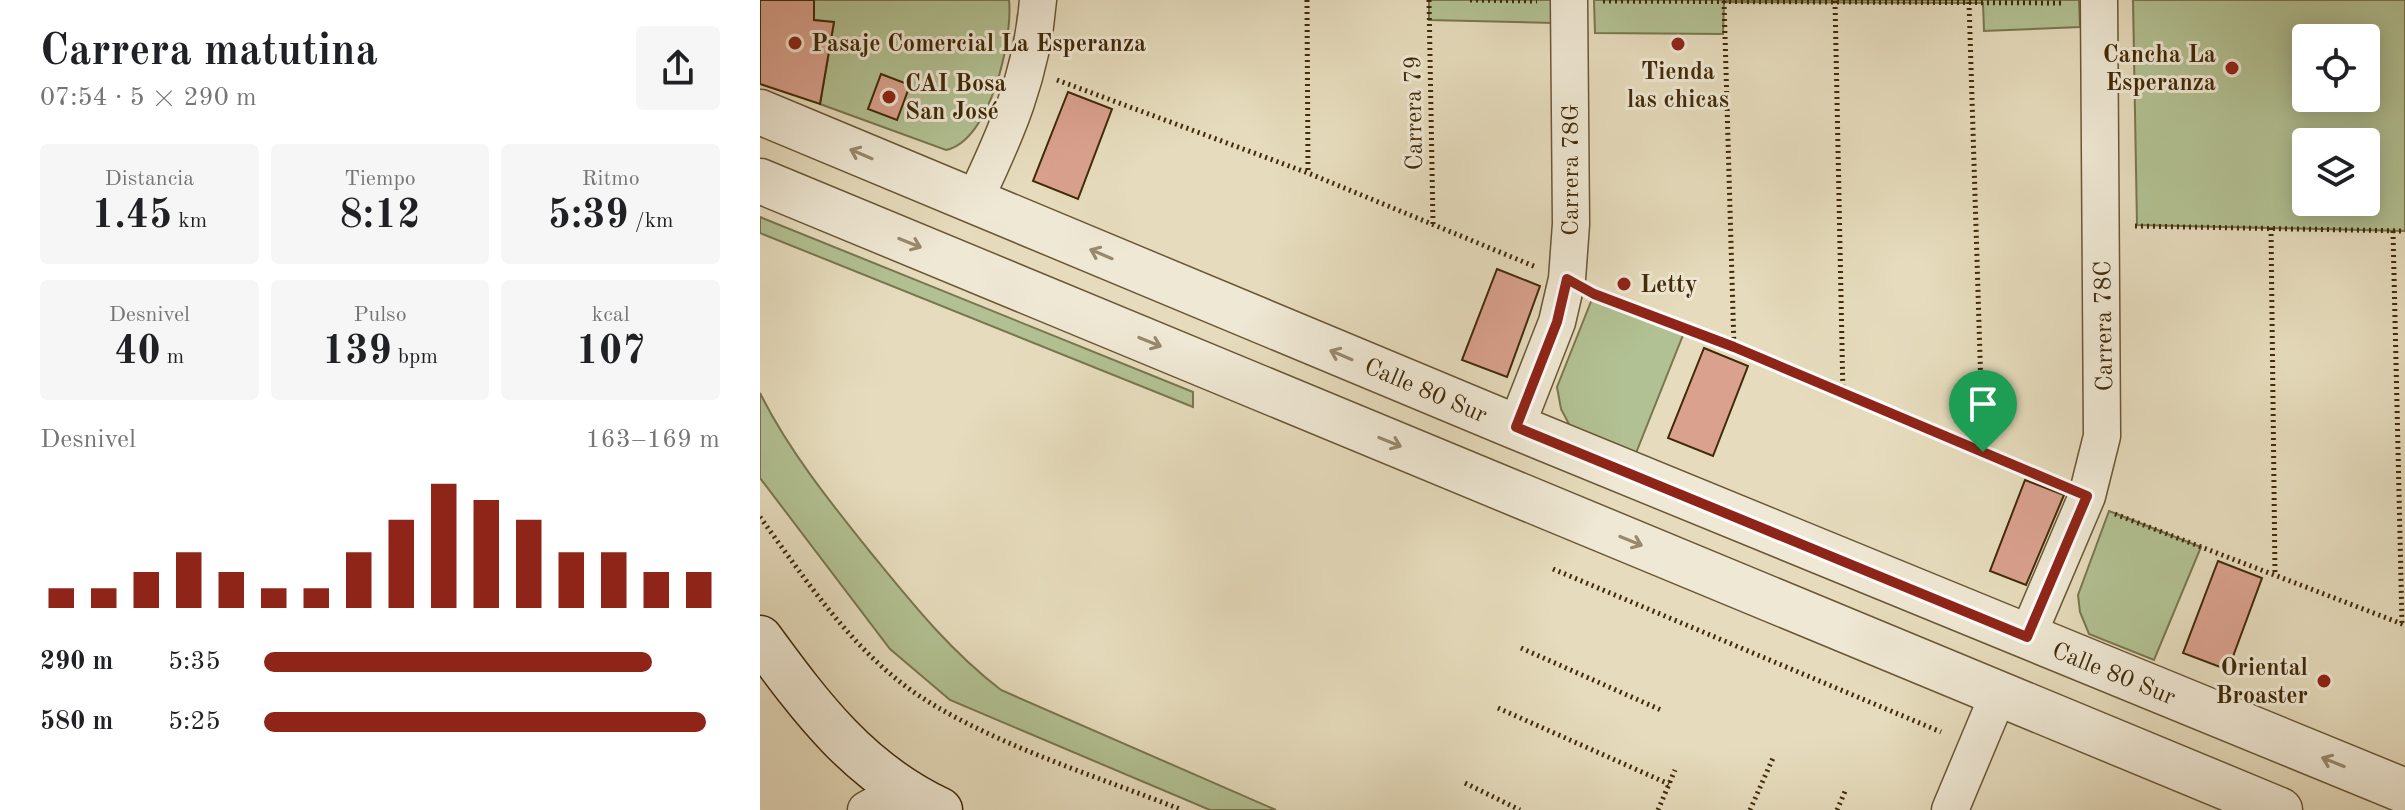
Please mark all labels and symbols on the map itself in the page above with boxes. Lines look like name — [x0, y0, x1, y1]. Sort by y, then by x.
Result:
place label: Pasaje Comercial La Esperanza — [811, 33, 1146, 57]
marker: Pasaje Comercial La Esperanza — [786, 34, 804, 52]
marker: Tienda las chicas — [1669, 35, 1687, 53]
place label: Cancha La Esperanza — [2103, 44, 2216, 96]
street label: Carrera 79 — [1402, 55, 1428, 171]
marker: Cancha La Esperanza — [2223, 59, 2241, 77]
place label: Tienda las chicas — [1627, 61, 1729, 113]
place label: CAI Bosa San José — [905, 73, 1007, 125]
marker: CAI Bosa San José — [880, 88, 898, 106]
street label: Carrera 78G — [1560, 104, 1584, 236]
one-way arrow — [849, 146, 874, 161]
one-way arrow — [897, 237, 922, 251]
one-way arrow — [1089, 246, 1114, 261]
street label: Carrera 78C — [2092, 260, 2118, 392]
place label: Letty — [1640, 274, 1697, 298]
marker: Letty — [1615, 275, 1633, 293]
one-way arrow — [1137, 336, 1162, 351]
one-way arrow — [1329, 346, 1354, 361]
street label: Calle 80 Sur — [1360, 355, 1490, 428]
pin — [1949, 370, 2017, 452]
one-way arrow — [1377, 435, 1402, 450]
one-way arrow — [1618, 535, 1642, 549]
street label: Calle 80 Sur — [2048, 639, 2179, 711]
place label: Oriental Broaster — [2215, 657, 2308, 709]
marker: Oriental Broaster — [2315, 672, 2333, 690]
one-way arrow — [2321, 753, 2346, 768]

